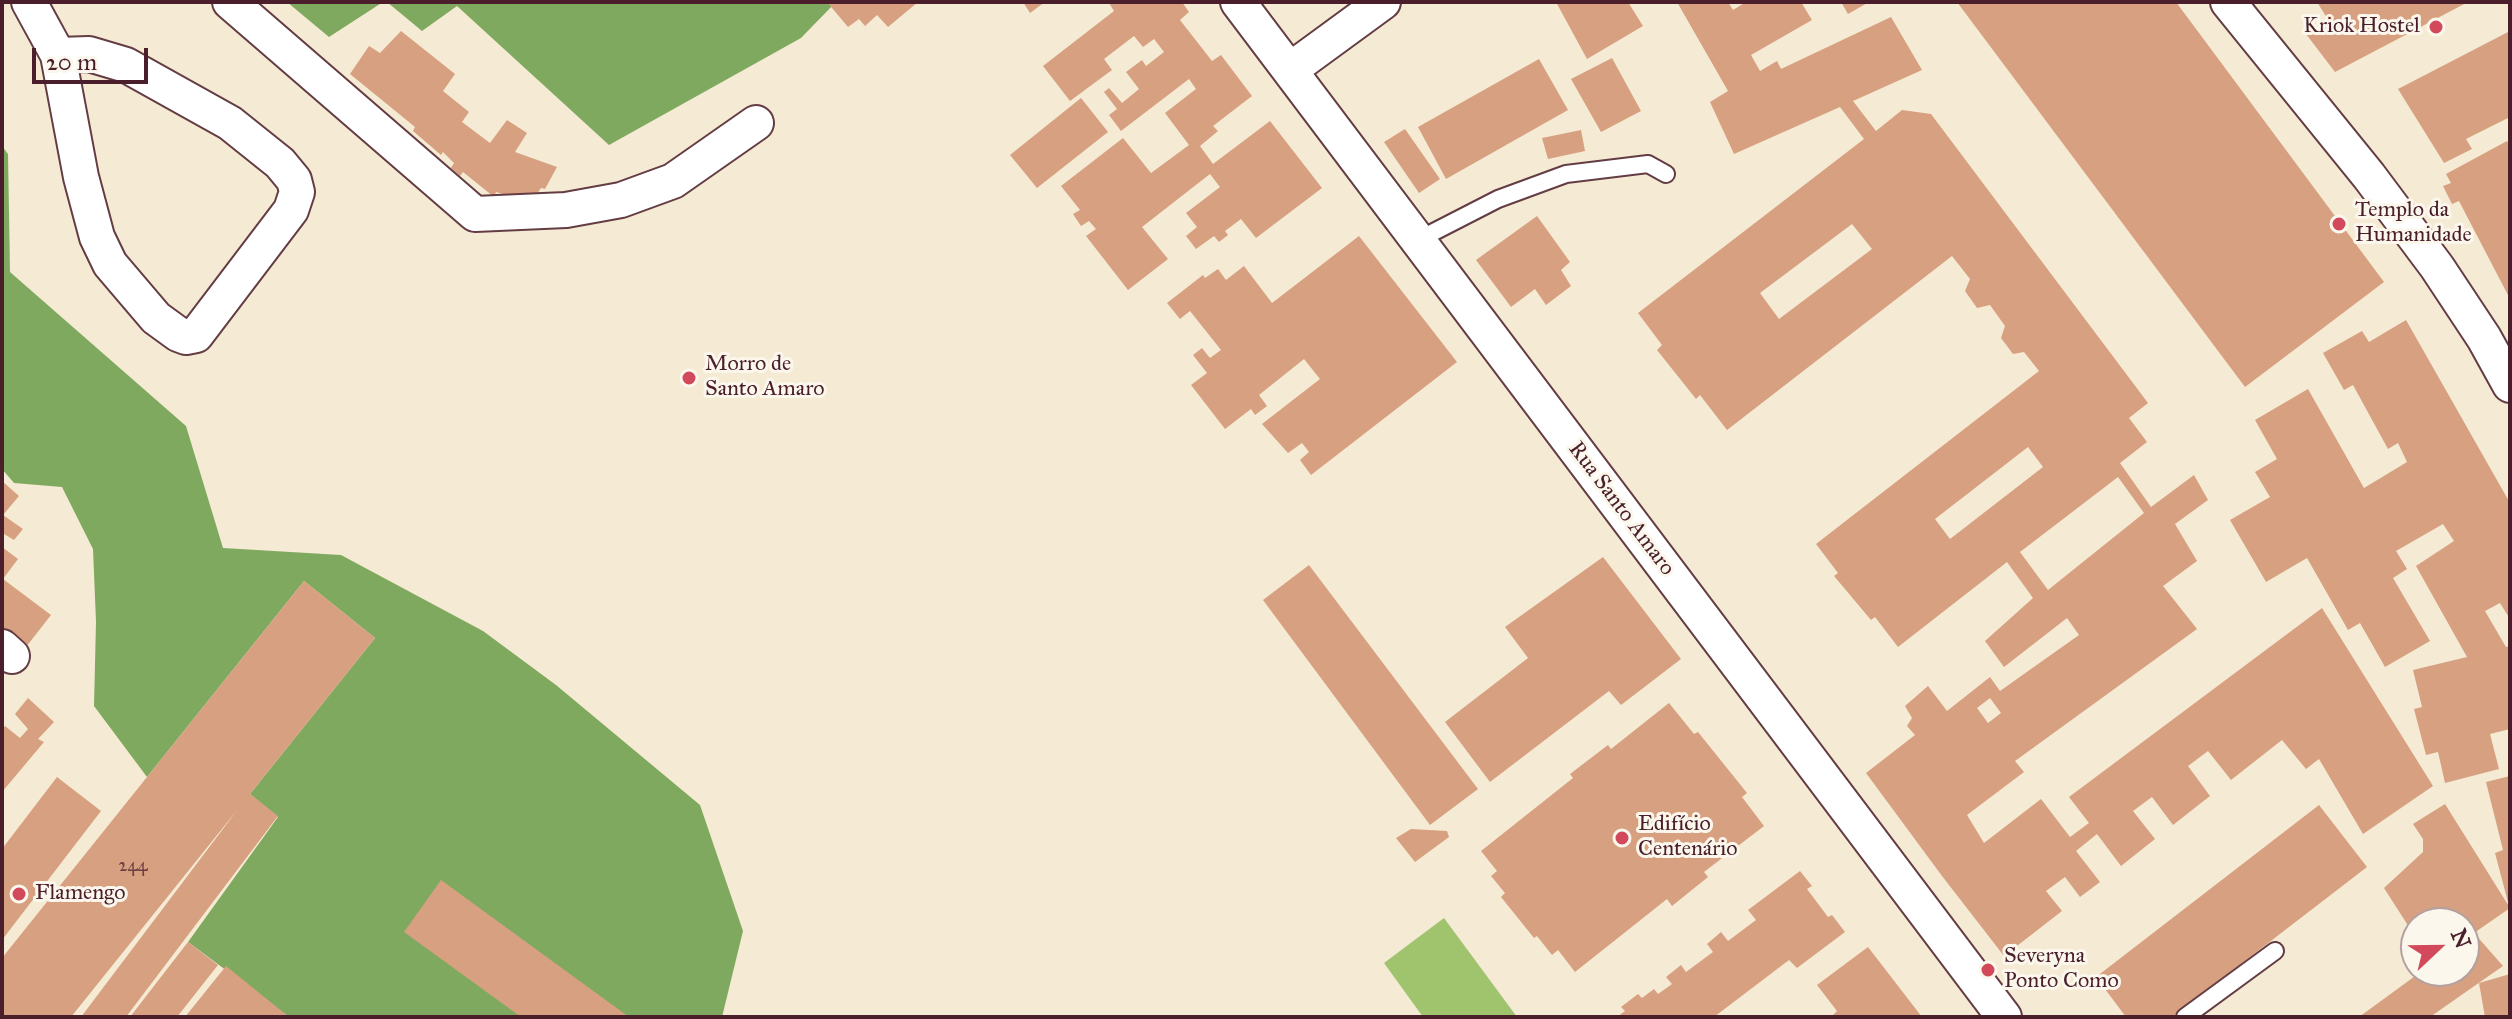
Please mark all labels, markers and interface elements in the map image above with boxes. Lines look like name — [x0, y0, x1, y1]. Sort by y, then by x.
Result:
place label: Kriok Hostel — [2303, 14, 2420, 40]
marker: Kriok Hostel — [2427, 18, 2445, 36]
scale bar — [36, 32, 152, 82]
text: 20 m — [46, 47, 97, 77]
place label: Templo da Humanidade — [2355, 198, 2472, 250]
marker: Templo da Humanidade — [2330, 215, 2348, 233]
place label: Morro de Santo Amaro — [705, 352, 825, 404]
marker: Morro de Santo Amaro — [680, 369, 698, 387]
street label: Rua Santo Amaro — [1562, 437, 1680, 581]
place label: Edifício Centenário — [1638, 812, 1738, 864]
marker: Edifício Centenário — [1613, 829, 1631, 847]
house number: 244 — [119, 856, 147, 878]
place label: Flamengo — [35, 881, 126, 907]
marker: Flamengo — [10, 885, 28, 903]
north arrow — [2400, 907, 2480, 987]
text: N — [2445, 925, 2477, 952]
place label: Severyna Ponto Como — [2004, 944, 2119, 996]
marker: Severyna Ponto Como — [1979, 961, 1997, 979]

